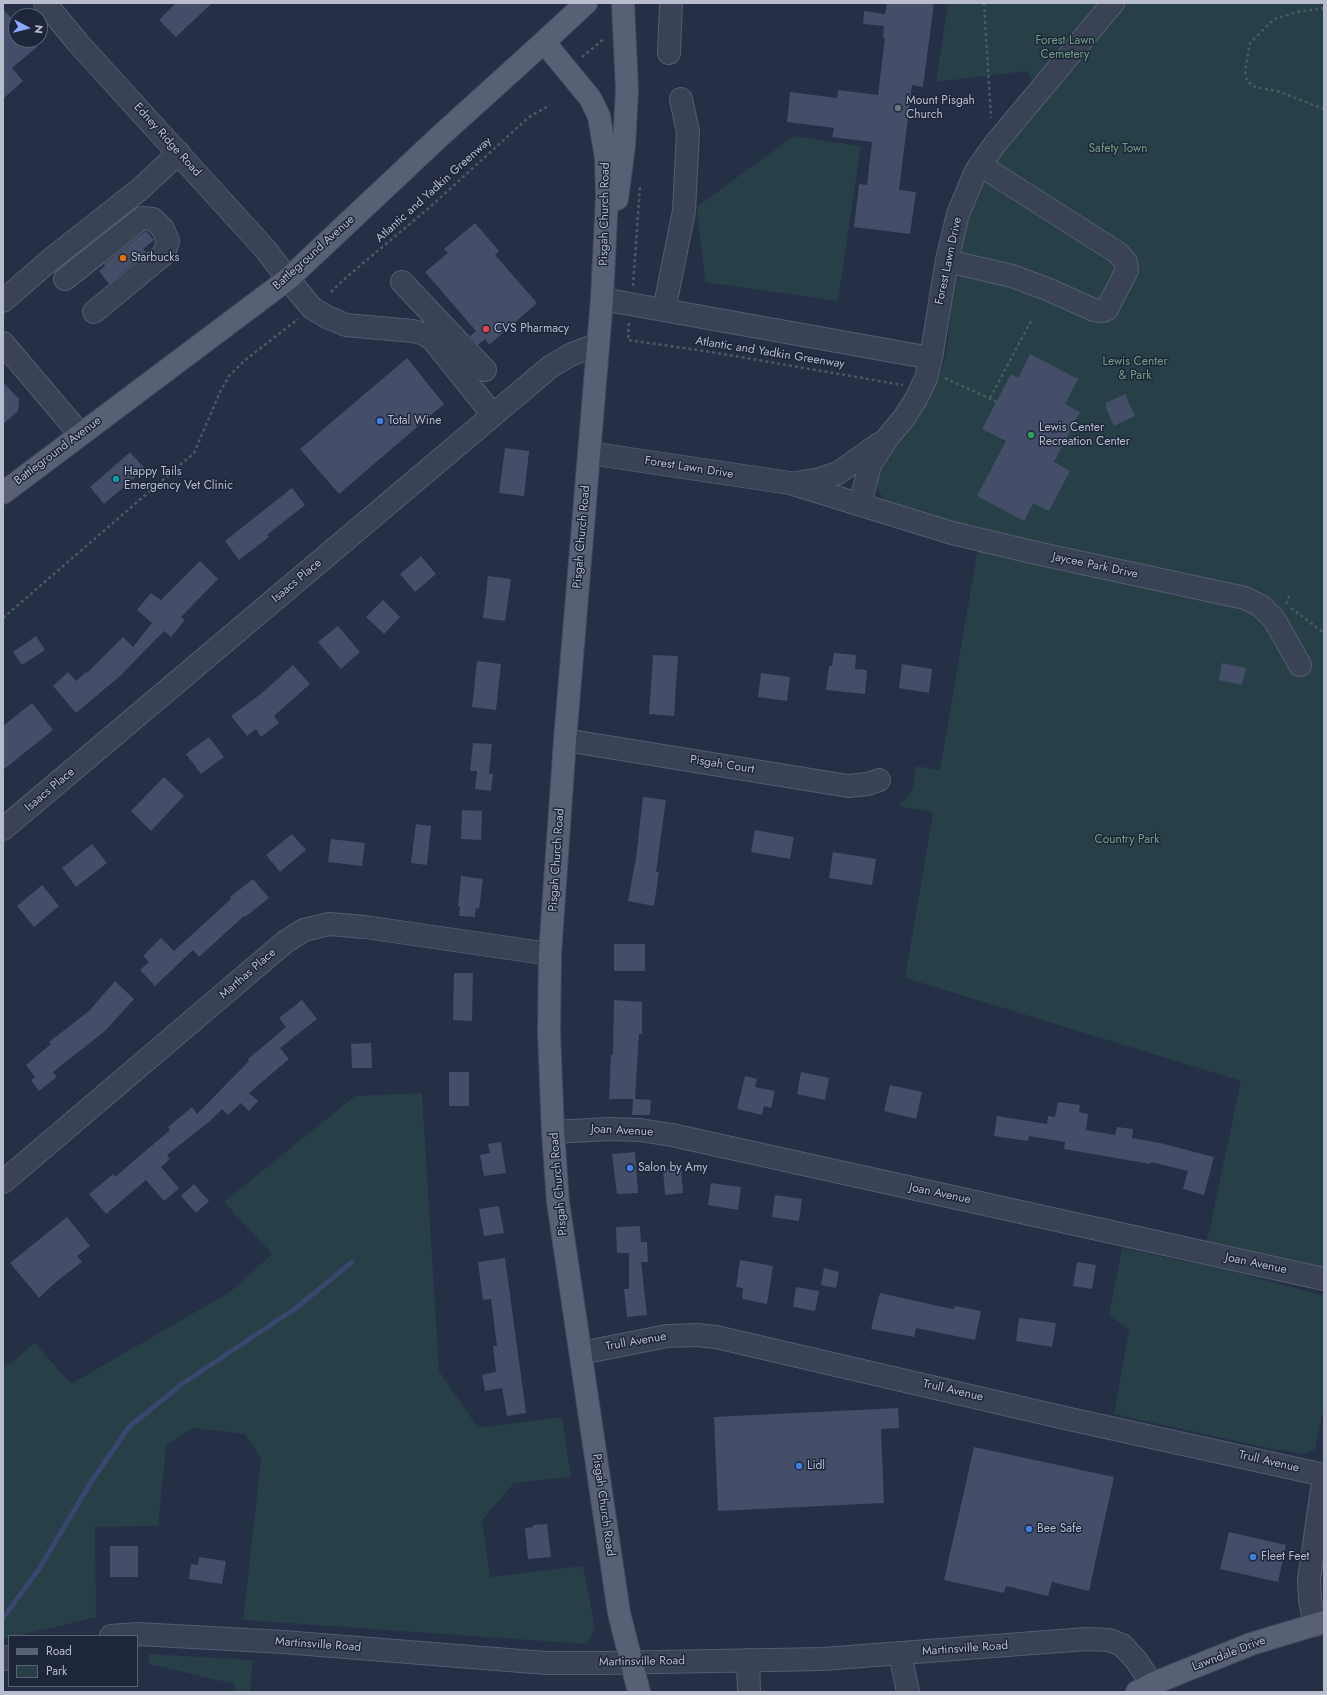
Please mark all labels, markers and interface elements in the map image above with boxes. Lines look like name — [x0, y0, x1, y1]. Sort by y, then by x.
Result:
north arrow — [8, 8, 48, 48]
text: N — [30, 24, 47, 35]
park label: Forest Lawn Cemetery — [1035, 34, 1095, 62]
place label: Mount Pisgah Church — [906, 94, 975, 122]
street label: Edney Ridge Road — [130, 100, 204, 180]
marker: Mount Pisgah Church — [893, 103, 903, 113]
street label: Atlantic and Yadkin Greenway — [373, 134, 495, 246]
park label: Safety Town — [1089, 142, 1147, 156]
street label: Pisgah Church Road — [597, 162, 613, 266]
street label: Battleground Avenue — [270, 213, 358, 293]
street label: Forest Lawn Drive — [933, 216, 965, 306]
place label: Starbucks — [131, 251, 179, 265]
marker: Starbucks — [118, 253, 128, 263]
place label: CVS Pharmacy — [494, 322, 569, 336]
marker: CVS Pharmacy — [481, 324, 491, 334]
street label: Atlantic and Yadkin Greenway — [694, 334, 846, 372]
park label: Lewis Center & Park — [1103, 355, 1167, 383]
street label: Battleground Avenue — [12, 414, 104, 488]
place label: Total Wine — [388, 414, 441, 428]
marker: Total Wine — [375, 416, 385, 426]
place label: Lewis Center Recreation Center — [1039, 421, 1130, 449]
marker: Lewis Center Recreation Center — [1026, 430, 1036, 440]
street label: Forest Lawn Drive — [644, 454, 734, 482]
place label: Happy Tails Emergency Vet Clinic — [124, 465, 233, 493]
marker: Happy Tails Emergency Vet Clinic — [111, 474, 121, 484]
street label: Pisgah Church Road — [570, 485, 594, 589]
street label: Jaycee Park Drive — [1051, 550, 1139, 582]
street label: Isaacs Place — [269, 556, 325, 606]
street label: Pisgah Court — [689, 753, 755, 777]
street label: Isaacs Place — [22, 765, 78, 815]
street label: Pisgah Church Road — [546, 808, 568, 912]
park label: Country Park — [1095, 833, 1159, 847]
street label: Marthas Place — [217, 946, 279, 1002]
street label: Joan Avenue — [590, 1122, 654, 1140]
street label: Pisgah Church Road — [547, 1132, 571, 1236]
place label: Salon by Amy — [638, 1161, 708, 1175]
marker: Salon by Amy — [625, 1163, 635, 1173]
street label: Joan Avenue — [908, 1180, 972, 1208]
street label: Joan Avenue — [1224, 1250, 1288, 1278]
street label: Trull Avenue — [604, 1330, 668, 1354]
street label: Trull Avenue — [921, 1377, 985, 1405]
street label: Trull Avenue — [1237, 1448, 1301, 1476]
street label: Pisgah Church Road — [589, 1453, 617, 1557]
place label: Lidl — [807, 1459, 825, 1473]
marker: Lidl — [794, 1461, 804, 1471]
place label: Bee Safe — [1037, 1522, 1082, 1536]
marker: Bee Safe — [1024, 1524, 1034, 1534]
place label: Fleet Feet — [1261, 1550, 1309, 1564]
marker: Fleet Feet — [1248, 1552, 1258, 1562]
street label: Lawndale Drive — [1190, 1633, 1268, 1675]
legend — [8, 1635, 138, 1687]
street label: Martinsville Road — [274, 1635, 362, 1655]
street label: Martinsville Road — [921, 1639, 1009, 1659]
text: Road — [46, 1642, 72, 1660]
street label: Martinsville Road — [599, 1654, 685, 1670]
text: Park — [46, 1662, 67, 1680]

